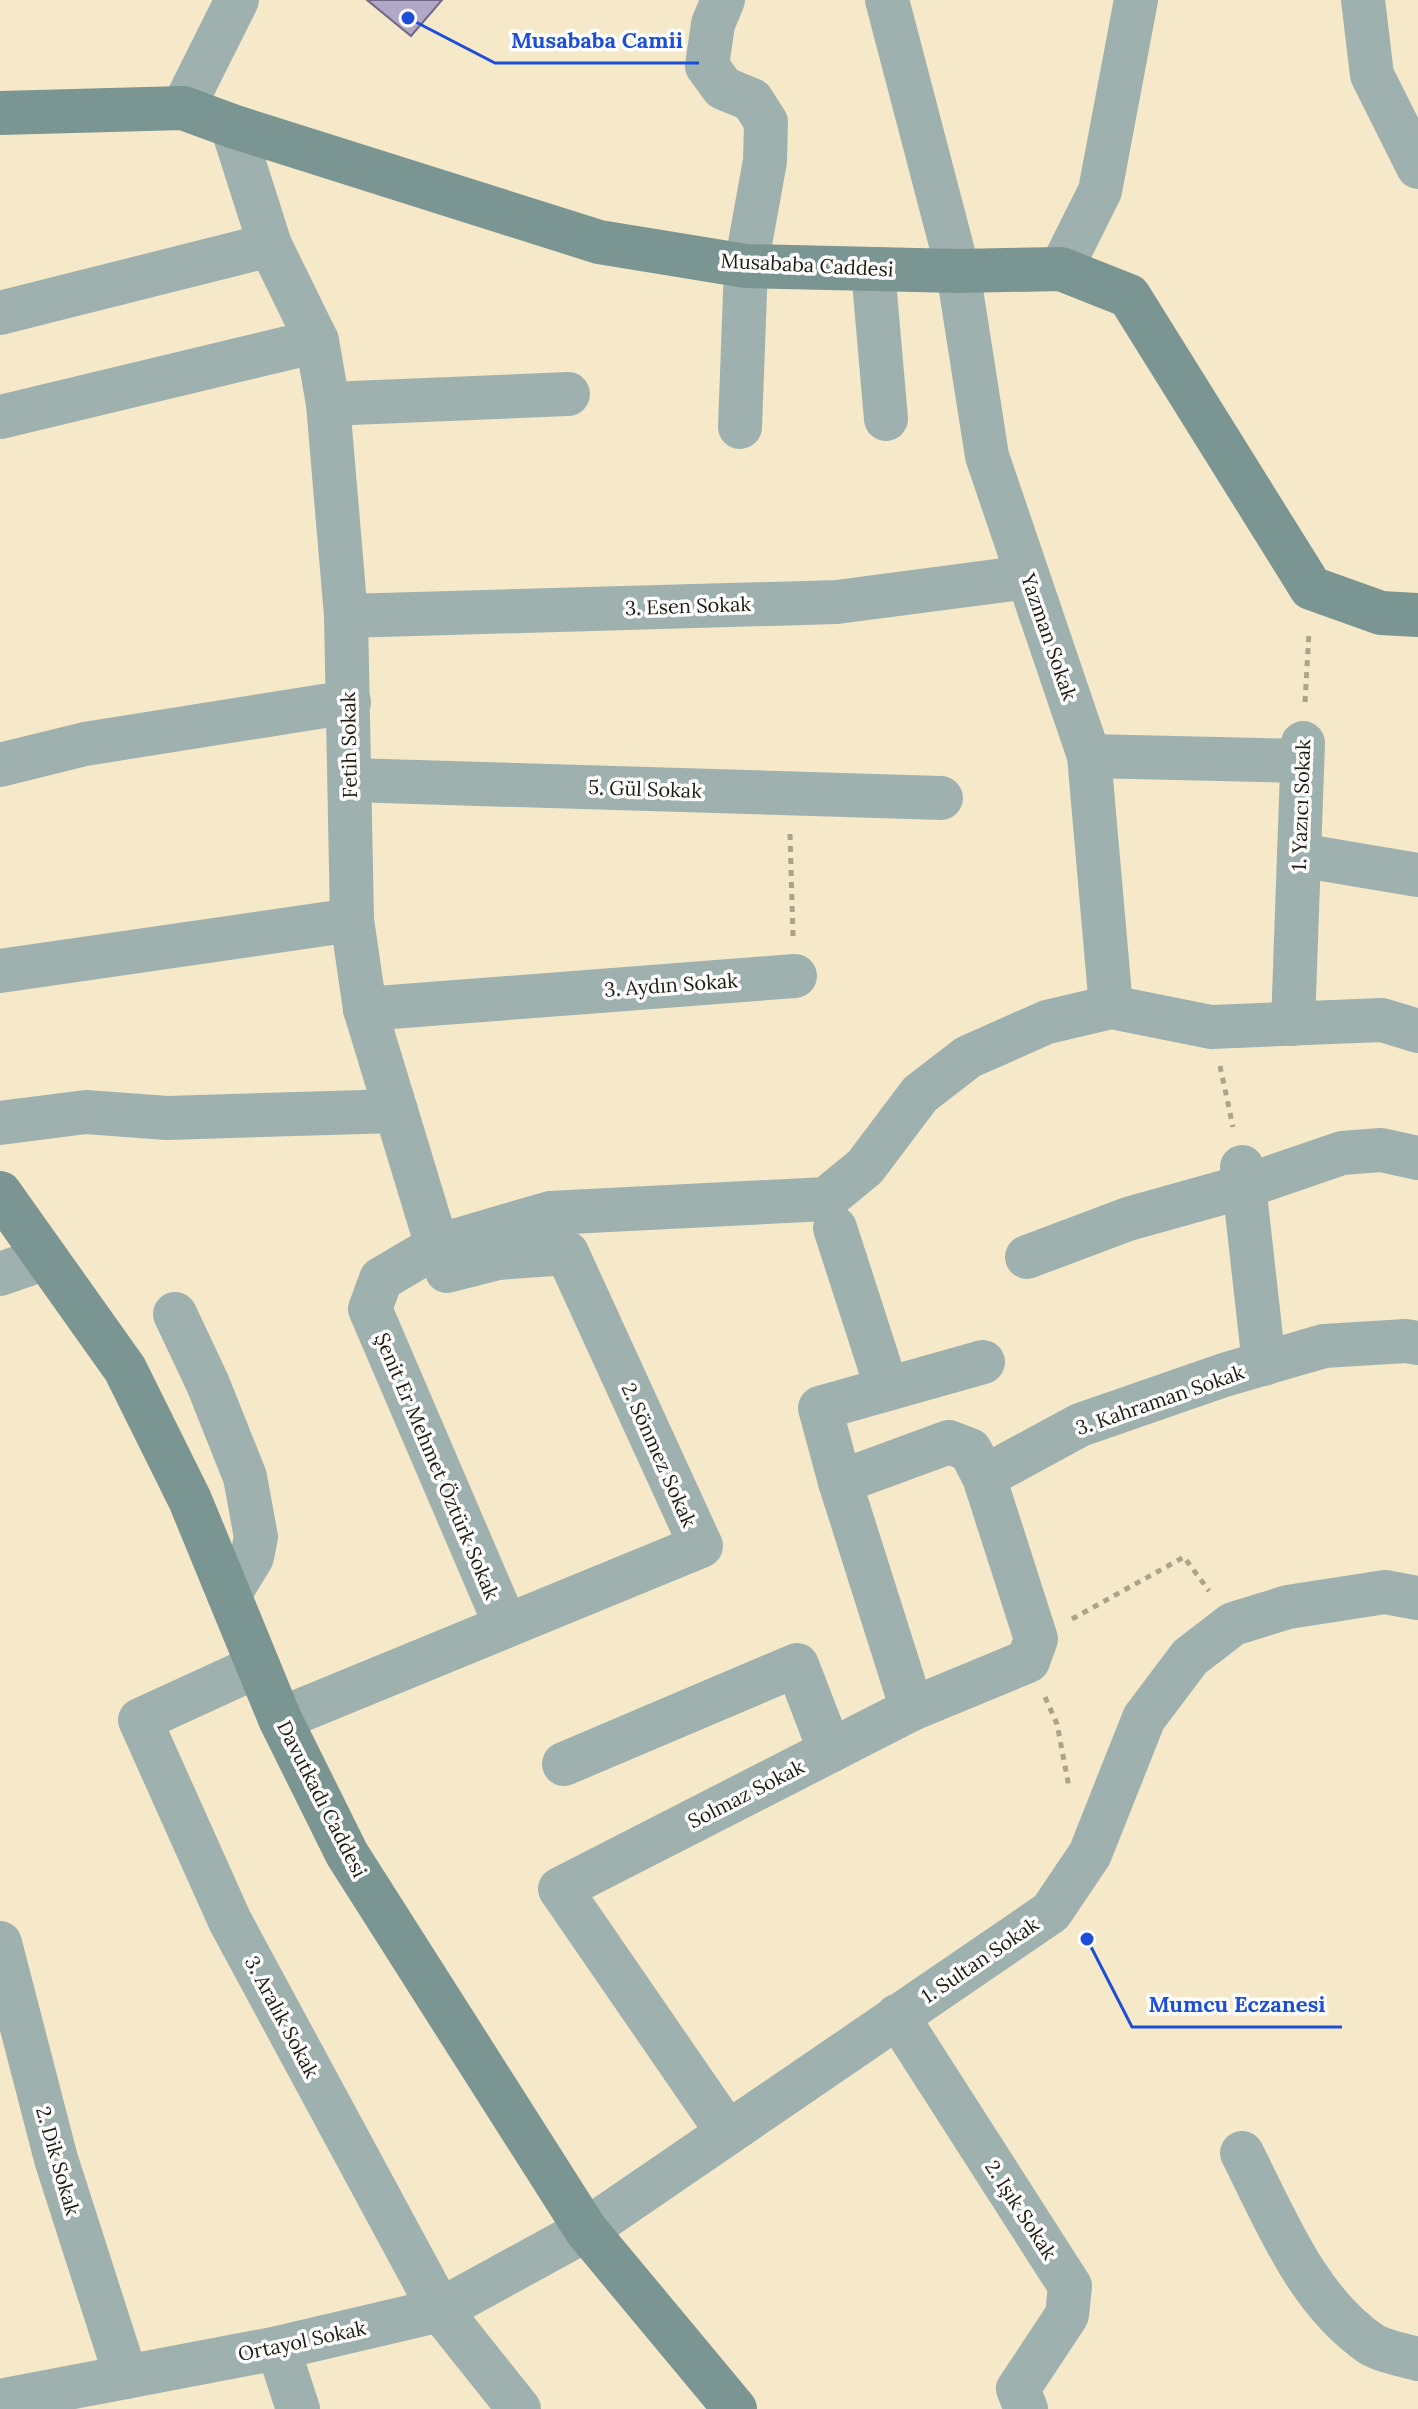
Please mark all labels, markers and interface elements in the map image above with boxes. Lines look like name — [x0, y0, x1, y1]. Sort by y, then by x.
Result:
callout: Musababa Camii — [495, 17, 699, 63]
text: Musababa Camii — [511, 26, 683, 54]
street label: Musababa Caddesi — [720, 247, 894, 282]
street label: Yazman Sokak — [1016, 569, 1083, 704]
street label: 3. Esen Sokak — [625, 591, 752, 620]
street label: Fetih Sokak — [335, 691, 362, 799]
street label: 1. Yazıcı Sokak — [1286, 738, 1315, 871]
street label: 5. Gül Sokak — [588, 774, 703, 803]
street label: 3. Aydın Sokak — [603, 967, 739, 1002]
street label: Şenit Er Mehmet Öztürk Sokak — [370, 1329, 505, 1603]
street label: 3. Kahraman Sokak — [1072, 1359, 1248, 1440]
street label: 2. Sönmez Sokak — [616, 1379, 703, 1531]
street label: Davutkadı Caddesi — [272, 1716, 373, 1881]
street label: Solmaz Sokak — [684, 1753, 808, 1834]
street label: 1. Sultan Sokak — [916, 1911, 1043, 2008]
street label: 3. Aralık Sokak — [240, 1951, 325, 2082]
callout: Mumcu Eczanesi — [1132, 1981, 1342, 2027]
text: Mumcu Eczanesi — [1148, 1990, 1326, 2018]
street label: 2. Dik Sokak — [31, 2103, 86, 2219]
street label: 2. Işık Sokak — [980, 2155, 1063, 2264]
street label: Ortayol Sokak — [236, 2315, 368, 2366]

